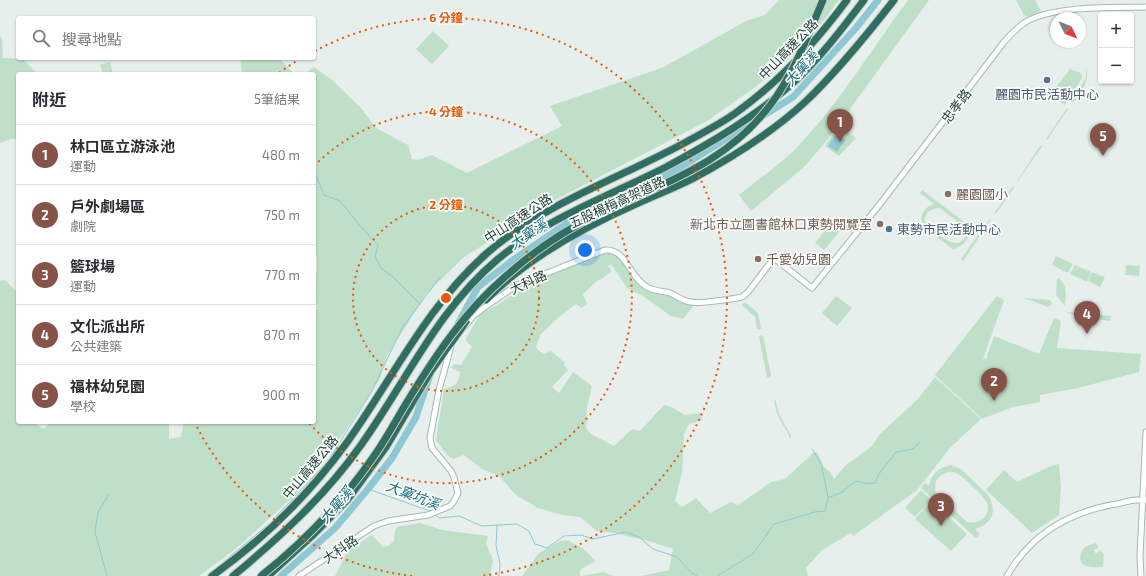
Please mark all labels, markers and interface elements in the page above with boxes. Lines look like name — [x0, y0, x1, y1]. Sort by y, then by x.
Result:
text: 6 分鐘 — [429, 10, 463, 24]
north arrow — [1050, 12, 1086, 48]
map controls — [1098, 12, 1134, 84]
button: + — [1098, 12, 1134, 48]
street label: 中山高速公路 — [755, 15, 821, 83]
search box — [16, 16, 316, 60]
icon: search — [30, 27, 52, 49]
text: 搜尋地點 — [62, 30, 122, 48]
water label: 大窠溪 — [780, 45, 822, 89]
button: − — [1098, 48, 1134, 84]
marker: 麗園市民活動中心 — [1042, 75, 1052, 85]
street label: 忠孝路 — [938, 86, 974, 126]
place label: 麗園市民活動中心 — [995, 86, 1099, 102]
text: 附近 — [32, 89, 66, 109]
text: 5筆結果 — [254, 91, 300, 107]
text: 4 分鐘 — [429, 104, 463, 118]
pin: 1 — [827, 109, 853, 142]
pin: 5 — [1090, 123, 1116, 156]
text: 林口區立游泳池 — [70, 137, 175, 155]
text: 1 — [42, 147, 48, 163]
text: 480 m — [262, 147, 300, 163]
text: 運動 — [70, 158, 96, 174]
street label: 五股楊梅高架道路 — [566, 173, 668, 231]
place label: 麗園國小 — [956, 186, 1008, 202]
marker: 麗園國小 — [943, 189, 953, 199]
street label: 中山高速公路 — [481, 190, 555, 246]
text: 戶外劇場區 — [70, 197, 145, 215]
text: 2 分鐘 — [429, 197, 463, 211]
text: 2 — [41, 207, 49, 223]
text: 750 m — [264, 207, 300, 223]
water label: 大窠溪 — [506, 214, 552, 252]
place label: 新北市立圖書館林口東勢閱覽室 — [690, 216, 872, 232]
text: 劇院 — [70, 218, 96, 234]
marker: 新北市立圖書館林口東勢閱覽室 — [875, 219, 885, 229]
place label: 東勢市民活動中心 — [897, 221, 1001, 237]
marker: 東勢市民活動中心 — [884, 224, 894, 234]
your location — [575, 240, 595, 260]
place label: 千愛幼兒園 — [766, 251, 831, 267]
marker: 千愛幼兒園 — [753, 254, 763, 264]
text: 籃球場 — [70, 257, 115, 275]
text: 3 — [41, 267, 49, 283]
text: 770 m — [265, 267, 300, 283]
street label: 大科路 — [507, 267, 549, 297]
text: 運動 — [70, 278, 96, 294]
centre of rings — [439, 291, 453, 305]
pin: 4 — [1074, 301, 1100, 334]
text: 文化派出所 — [70, 317, 145, 335]
text: 4 — [41, 327, 49, 343]
text: 870 m — [263, 327, 300, 343]
text: 公共建築 — [70, 338, 122, 354]
pin: 2 — [981, 368, 1007, 401]
text: 福林幼兒園 — [70, 377, 145, 395]
text: 5 — [41, 387, 49, 403]
text: 900 m — [263, 387, 300, 403]
text: 學校 — [70, 398, 96, 414]
street label: 中山高速公路 — [279, 432, 341, 502]
water label: 大窠坑溪 — [384, 477, 444, 513]
water label: 大窠溪 — [315, 482, 357, 526]
pin: 3 — [928, 493, 954, 526]
street label: 大科路 — [319, 531, 361, 567]

